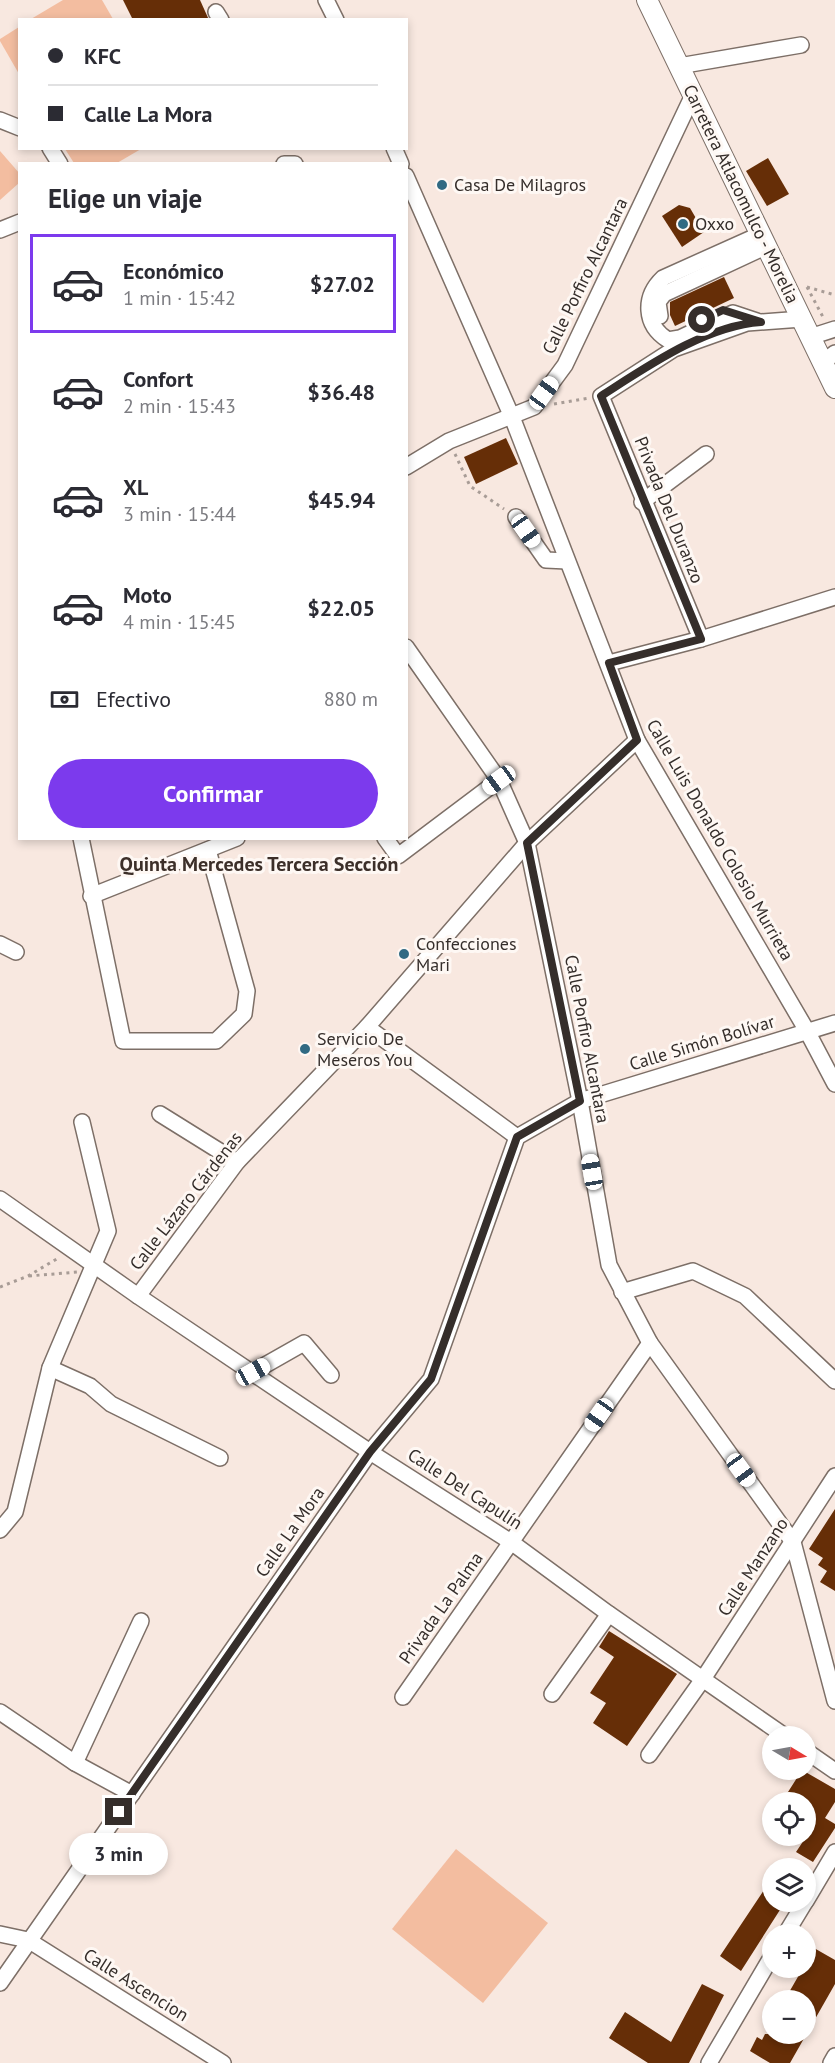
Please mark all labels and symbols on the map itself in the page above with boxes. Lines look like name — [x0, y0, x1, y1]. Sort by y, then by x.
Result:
street label: Carretera Atlacomulco - Morelia — [678, 81, 805, 307]
place label: Casa De Milagros — [454, 173, 586, 196]
marker: Casa De Milagros — [435, 178, 449, 192]
street label: Calle Porfiro Alcantara — [537, 194, 632, 358]
place label: Oxxo — [695, 212, 734, 235]
marker: Oxxo — [676, 217, 690, 231]
route start — [688, 306, 715, 333]
car — [526, 373, 562, 413]
street label: Privada Del Duranzo — [630, 433, 709, 587]
car — [508, 511, 544, 551]
street label: Calle Luis Donaldo Colosio Murrieta — [642, 715, 799, 965]
car — [479, 762, 519, 798]
district label: Quinta Mercedes Tercera Sección — [120, 851, 398, 877]
place label: Confecciones Mari — [416, 932, 517, 976]
marker: Confecciones Mari — [397, 947, 411, 961]
street label: Calle Porfiro Alcantara — [560, 953, 615, 1125]
street label: Calle Simón Bolívar — [626, 1010, 777, 1076]
place label: Servicio De Meseros You — [317, 1027, 413, 1071]
marker: Servicio De Meseros You — [298, 1042, 312, 1056]
street label: Calle Lázaro Cárdenas — [124, 1127, 247, 1275]
car — [580, 1153, 604, 1191]
car — [233, 1355, 273, 1389]
car — [581, 1395, 617, 1435]
street label: Calle Del Capulín — [403, 1443, 527, 1534]
car — [723, 1450, 759, 1490]
street label: Calle La Mora — [250, 1482, 329, 1581]
street label: Calle Manzano — [712, 1513, 793, 1620]
street label: Privada La Palma — [394, 1547, 488, 1668]
north arrow — [762, 1726, 816, 1780]
route end — [105, 1798, 132, 1825]
callout: 3 min — [70, 1833, 168, 1875]
street label: Calle Ascencion — [79, 1943, 193, 2026]

